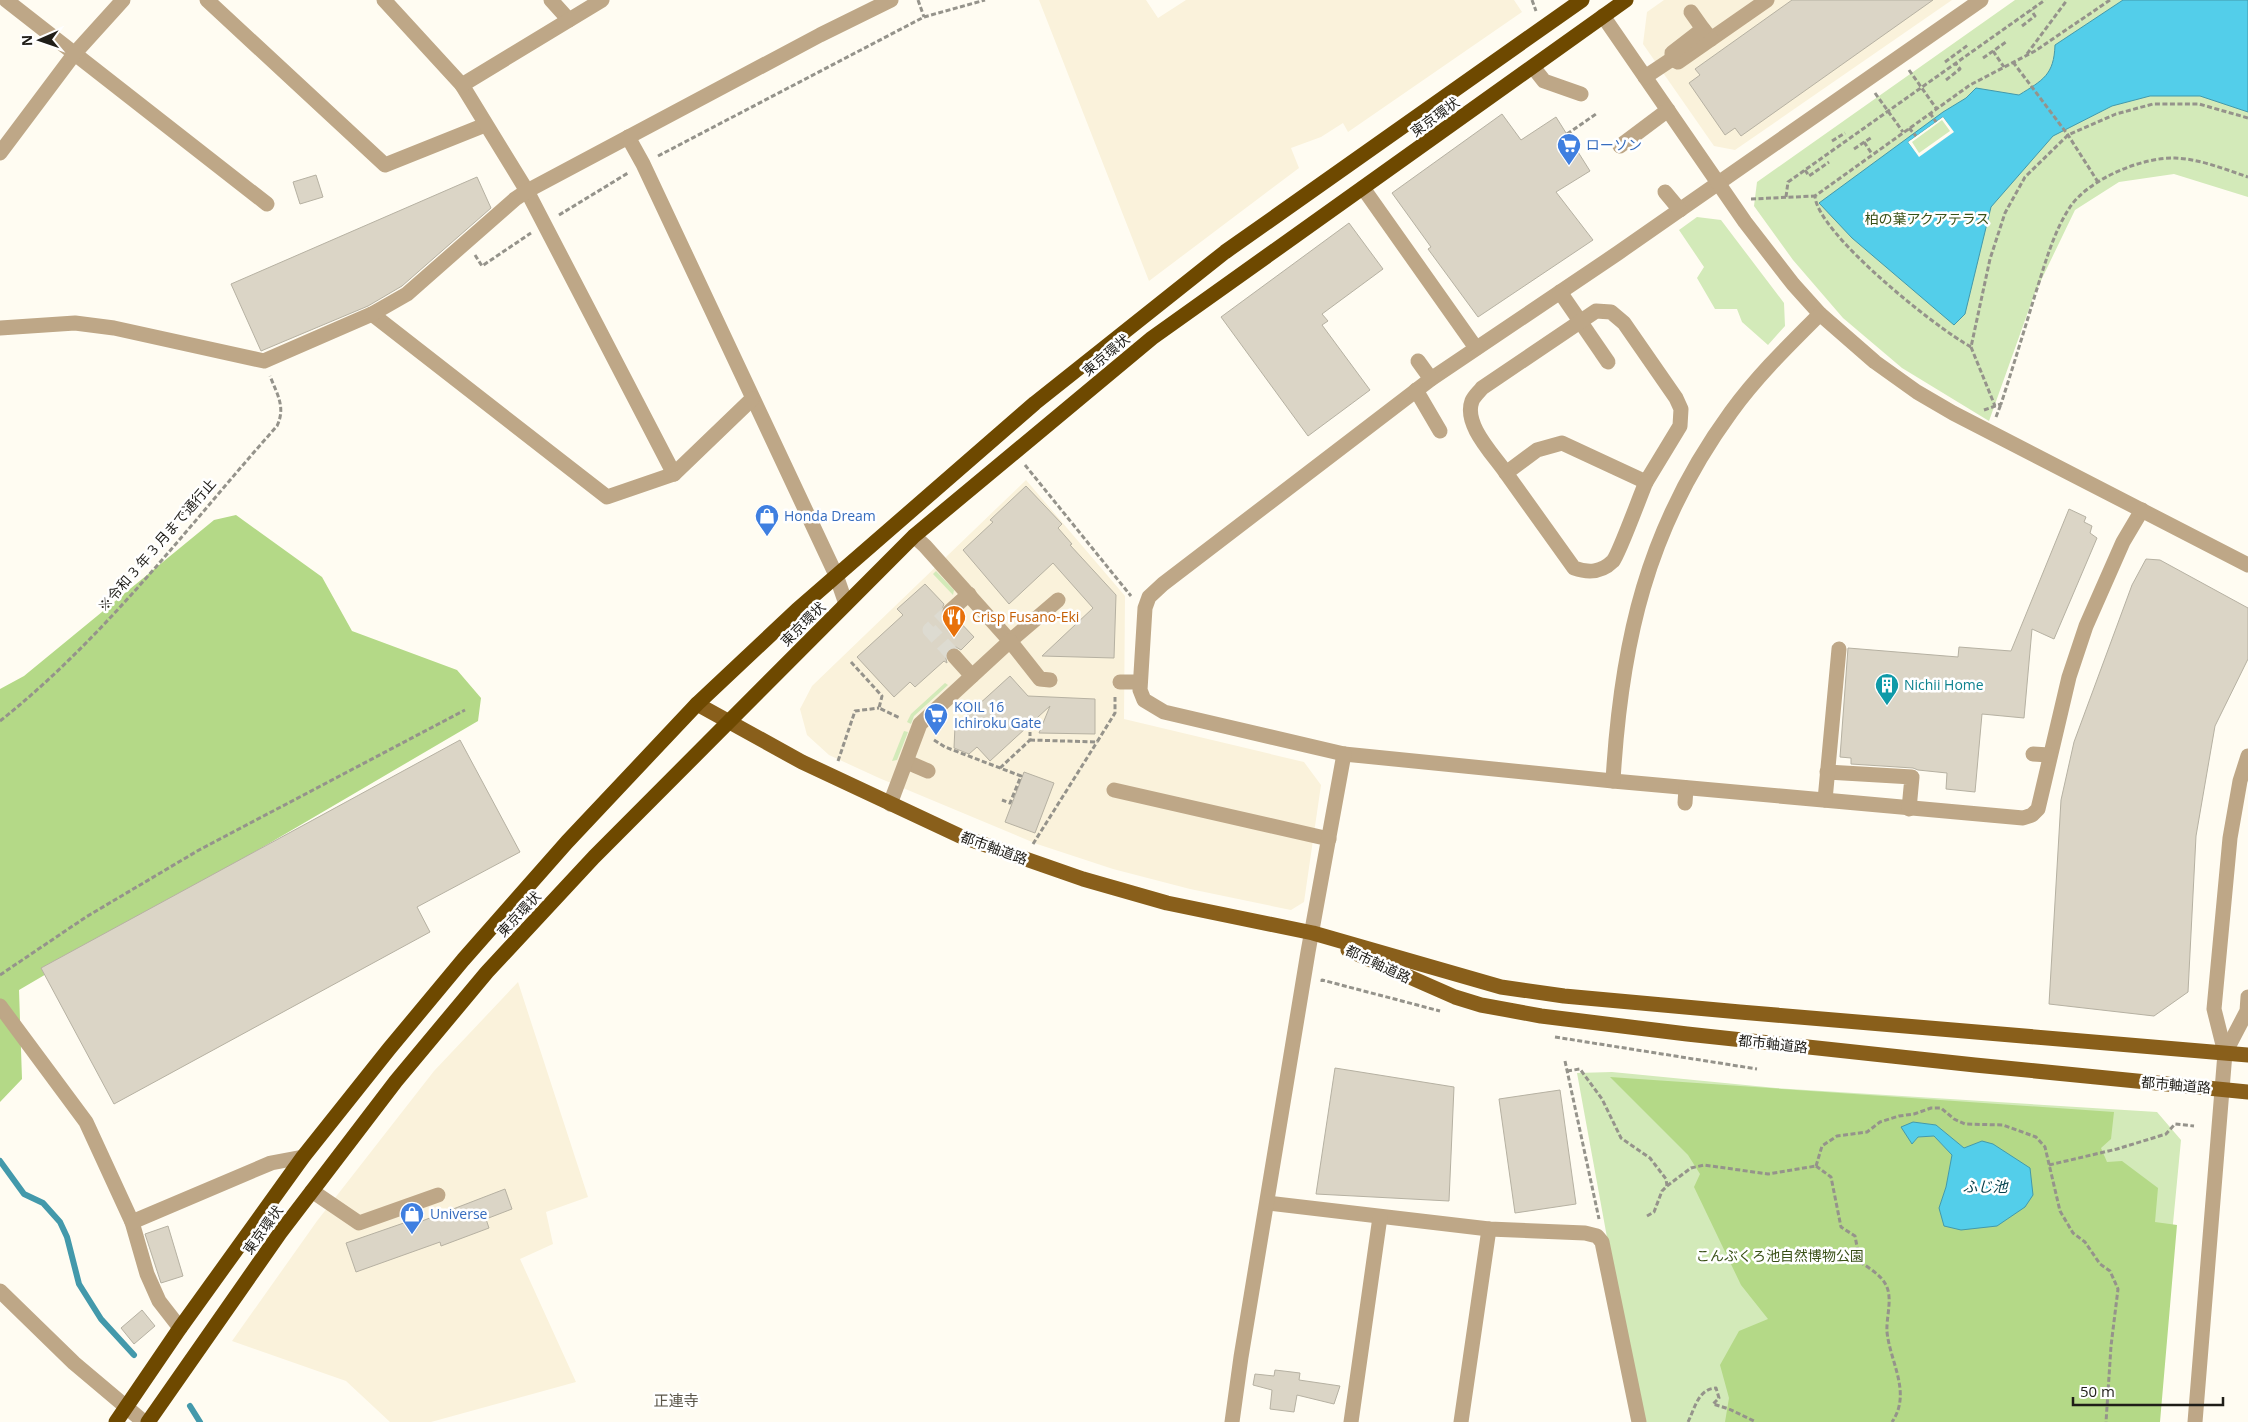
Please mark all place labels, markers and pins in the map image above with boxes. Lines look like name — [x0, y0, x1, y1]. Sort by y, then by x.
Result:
supermarket icon: ローソン — [1556, 132, 1582, 166]
place label: ローソン — [1586, 135, 1642, 154]
shop icon: Honda Dream — [754, 503, 780, 537]
place label: Honda Dream — [784, 506, 876, 525]
restaurant icon: Crisp Fusano-Eki — [941, 604, 967, 638]
place label: Crisp Fusano-Eki — [972, 607, 1079, 626]
building icon: Nichii Home — [1874, 672, 1900, 706]
place label: Nichii Home — [1904, 675, 1984, 694]
place label: KOIL 16 Ichiroku Gate — [954, 697, 1041, 732]
supermarket icon: KOIL 16 Ichiroku Gate — [923, 702, 949, 736]
shop icon: Universe — [399, 1201, 425, 1235]
place label: Universe — [430, 1204, 488, 1223]

